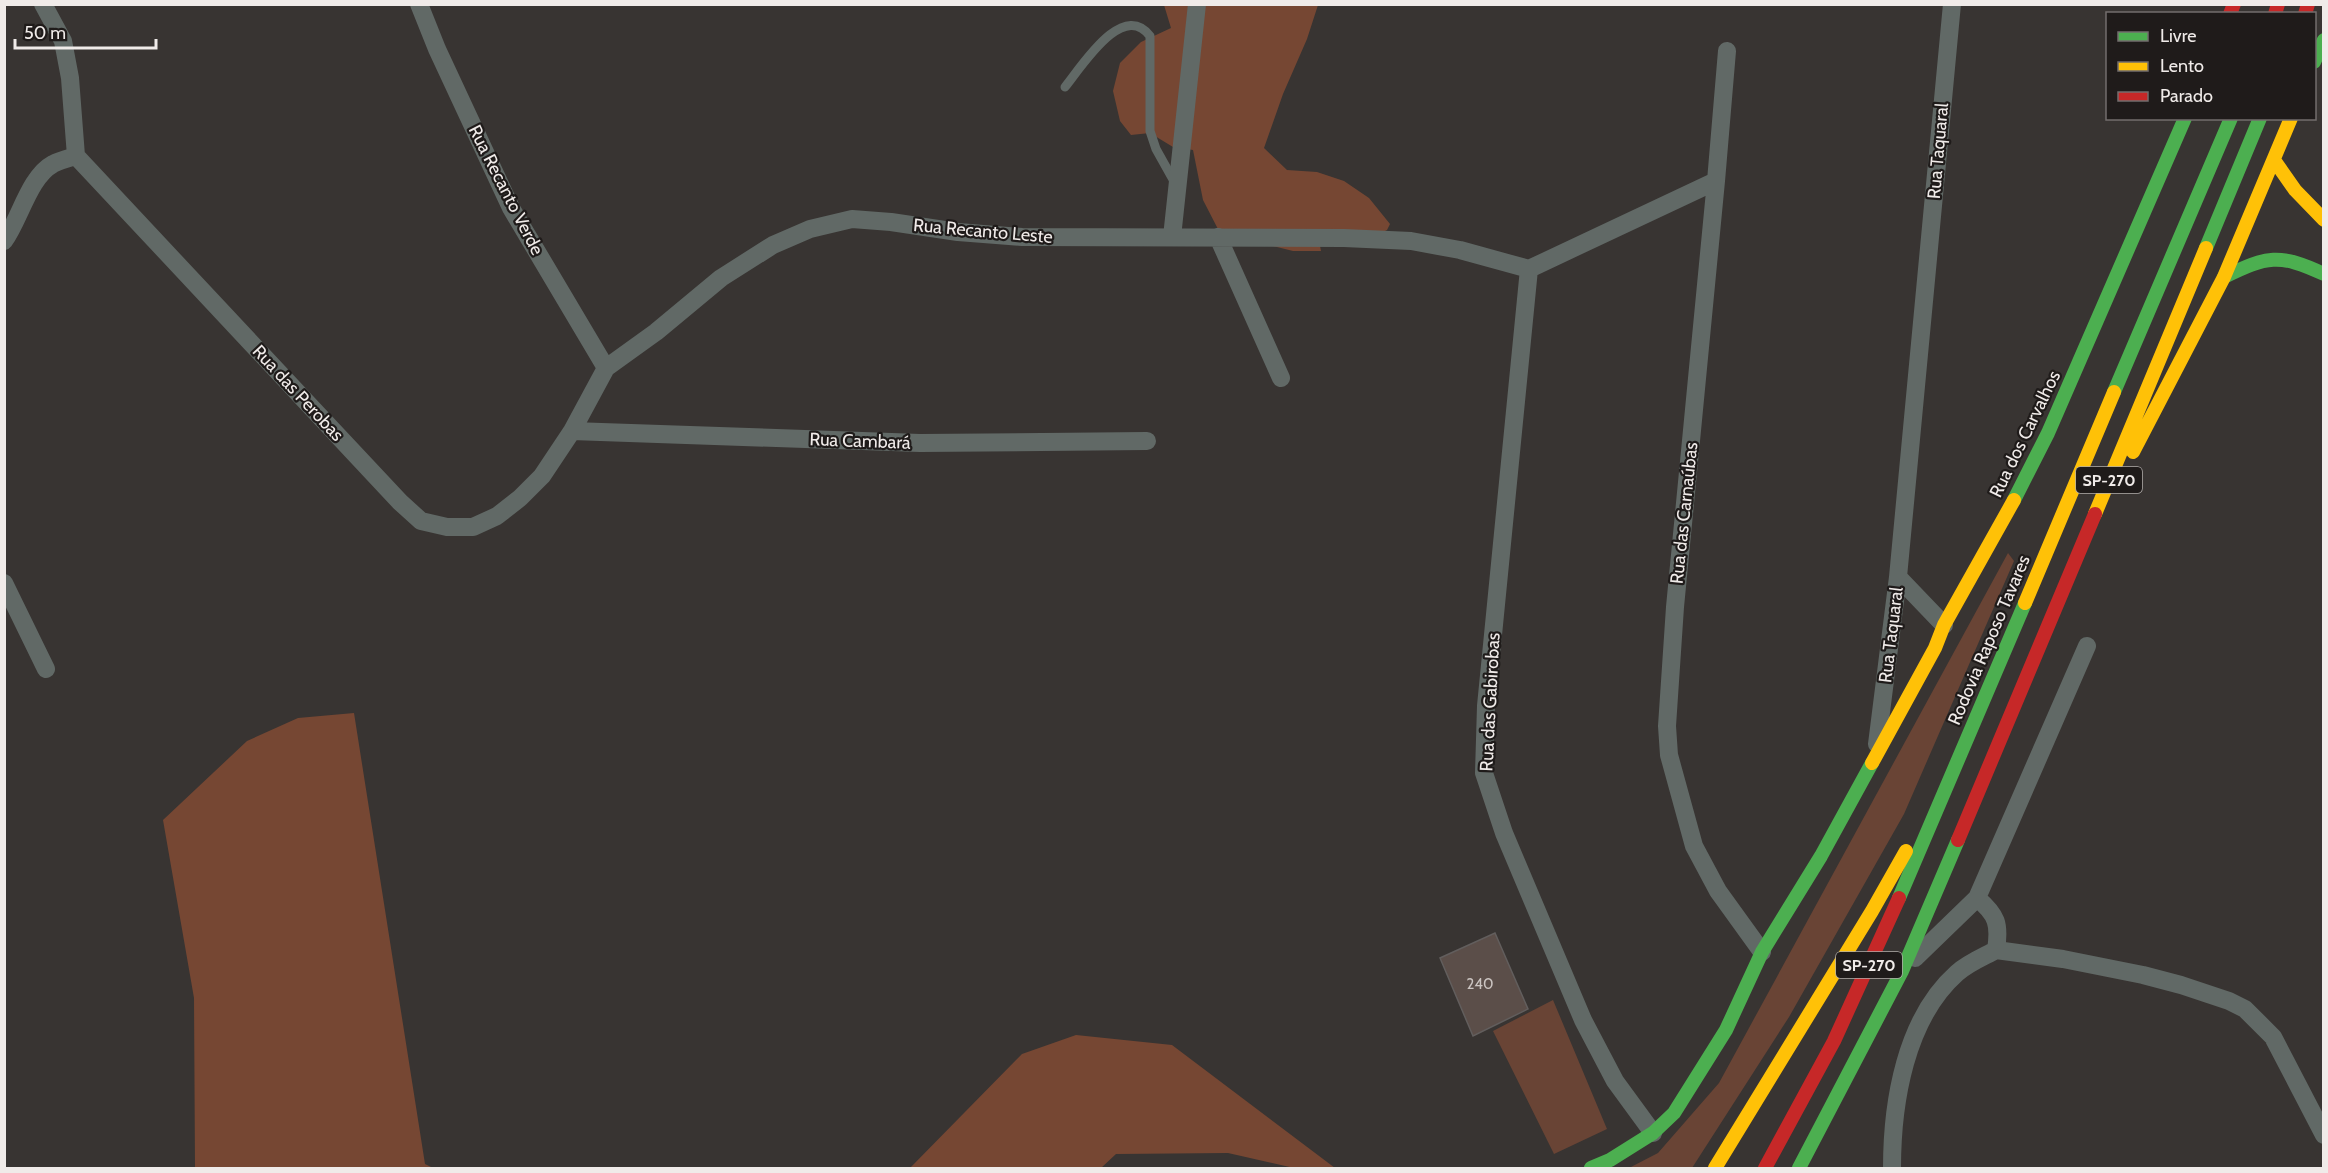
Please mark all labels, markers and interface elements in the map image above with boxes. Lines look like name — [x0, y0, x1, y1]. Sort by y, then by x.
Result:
scale bar — [15, 12, 156, 50]
legend — [2106, 12, 2316, 120]
text: 50 m — [24, 22, 66, 44]
text: Livre — [2160, 25, 2196, 47]
text: Lento — [2160, 55, 2204, 77]
text: Parado — [2160, 85, 2213, 107]
street label: Rua Taquaral — [1923, 101, 1953, 200]
street label: Rua Recanto Verde — [464, 121, 548, 259]
street label: Rua Recanto Leste — [912, 214, 1054, 248]
street label: Rua das Perobas — [248, 340, 348, 446]
street label: Rua dos Carvalhos — [1985, 367, 2065, 501]
street label: Rua Cambará — [809, 428, 911, 454]
street label: Rua das Carnaúbas — [1666, 441, 1702, 585]
road number: SP-270 — [2076, 467, 2142, 493]
street label: Rodovia Raposo Tavares — [1943, 552, 2035, 728]
street label: Rua Taquaral — [1874, 585, 1908, 684]
street label: Rua das Gabirobas — [1475, 632, 1505, 772]
road number: SP-270 — [1836, 952, 1902, 978]
house number: 240 — [1467, 975, 1494, 993]

